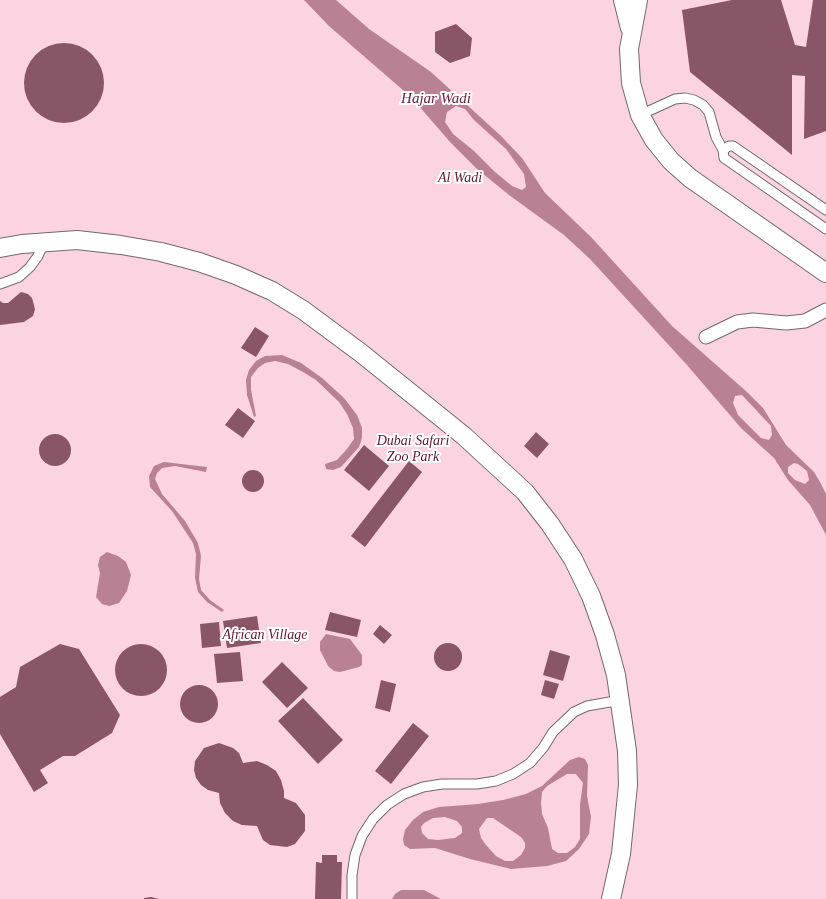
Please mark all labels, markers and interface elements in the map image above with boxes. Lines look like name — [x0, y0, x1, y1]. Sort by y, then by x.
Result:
water label: Hajar Wadi — [401, 90, 471, 108]
park label: Al Wadi — [438, 170, 482, 186]
park label: Dubai Safari Zoo Park — [377, 433, 449, 466]
park label: African Village — [223, 627, 307, 643]

